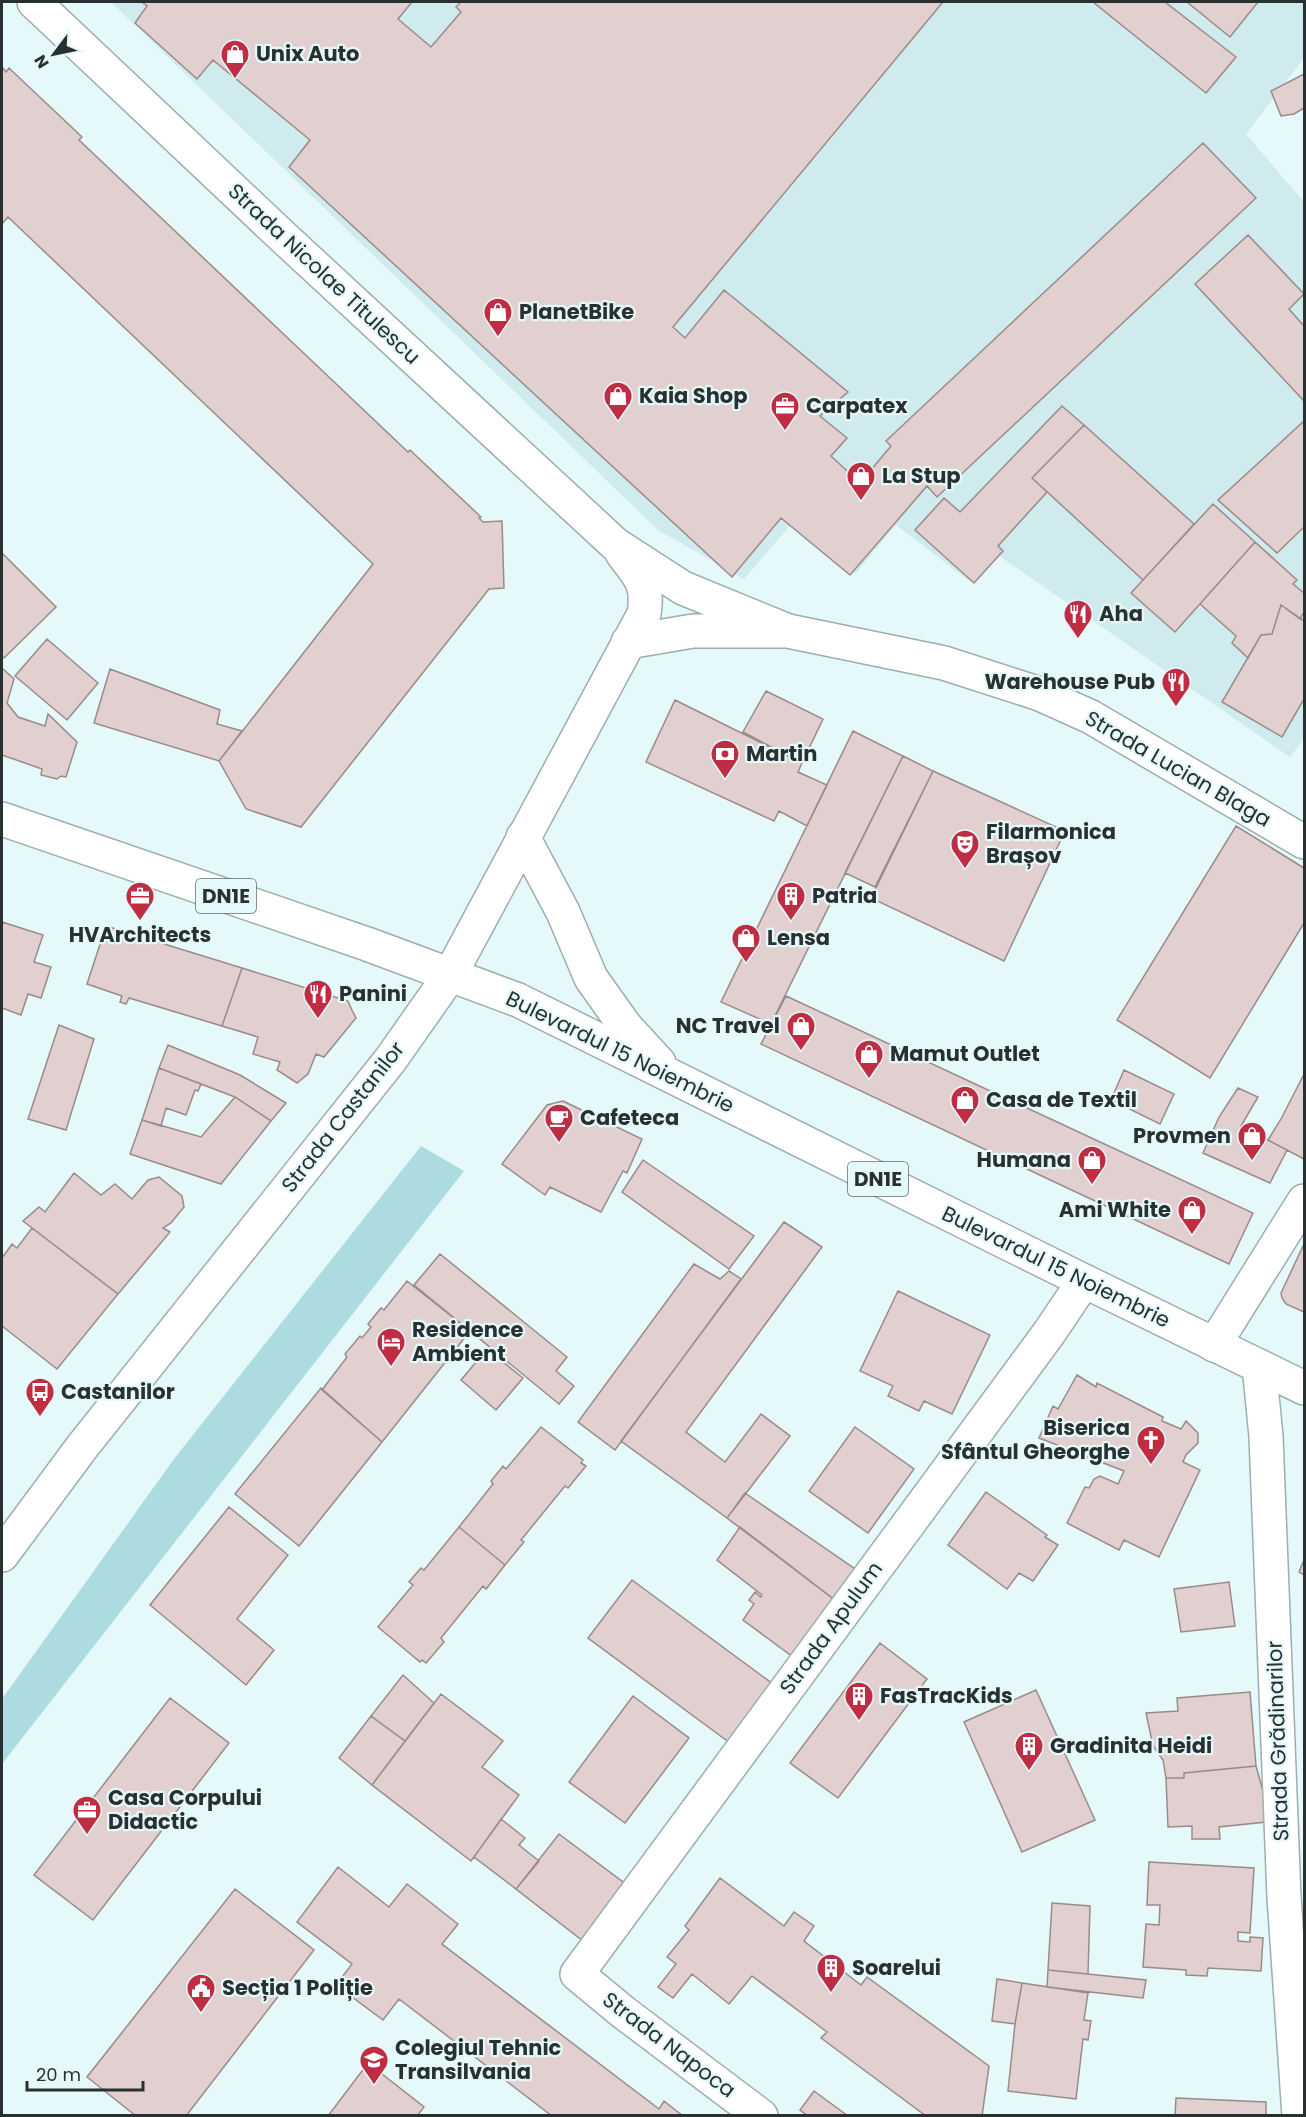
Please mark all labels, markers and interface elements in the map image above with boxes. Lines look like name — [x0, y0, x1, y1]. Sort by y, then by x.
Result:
north arrow — [24, 24, 84, 84]
shop icon: Unix Auto — [219, 38, 251, 80]
place label: Unix Auto — [256, 39, 360, 68]
text: N — [29, 50, 55, 73]
street label: Strada Nicolae Titulescu — [222, 177, 427, 371]
shop icon: PlanetBike — [482, 296, 514, 338]
place label: PlanetBike — [519, 297, 634, 326]
shop icon: Kaia Shop — [602, 380, 634, 422]
place label: Kaia Shop — [639, 381, 748, 410]
office icon: Carpatex — [769, 390, 801, 432]
place label: Carpatex — [806, 391, 908, 420]
shop icon: La Stup — [845, 460, 877, 502]
place label: La Stup — [882, 461, 961, 490]
restaurant icon: Aha — [1062, 598, 1094, 640]
place label: Aha — [1099, 599, 1143, 628]
restaurant icon: Warehouse Pub — [1160, 666, 1192, 708]
place label: Warehouse Pub — [984, 667, 1155, 696]
street label: Strada Lucian Blaga — [1080, 703, 1277, 834]
bank icon: Martin — [709, 738, 741, 780]
place label: Martin — [746, 739, 817, 768]
place label: Filarmonica Brașov — [986, 817, 1116, 870]
theatre icon: Filarmonica Brașov — [949, 828, 981, 870]
road number: DN1E — [196, 879, 256, 913]
office icon: HVArchitects — [124, 880, 156, 922]
building icon: Patria — [775, 880, 807, 922]
place label: Patria — [812, 881, 877, 910]
place label: HVArchitects — [69, 920, 211, 949]
shop icon: Lensa — [730, 922, 762, 964]
place label: Lensa — [767, 923, 830, 952]
restaurant icon: Panini — [302, 978, 334, 1020]
place label: Panini — [339, 979, 407, 1008]
street label: Bulevardul 15 Noiembrie — [501, 984, 739, 1119]
shop icon: NC Travel — [785, 1010, 817, 1052]
place label: NC Travel — [676, 1011, 780, 1040]
street label: Strada Castanilor — [274, 1035, 411, 1198]
shop icon: Mamut Outlet — [853, 1038, 885, 1080]
place label: Mamut Outlet — [890, 1039, 1040, 1068]
shop icon: Casa de Textil — [949, 1084, 981, 1126]
place label: Casa de Textil — [986, 1085, 1137, 1114]
cafe icon: Cafeteca — [543, 1102, 575, 1144]
place label: Cafeteca — [580, 1103, 679, 1132]
shop icon: Provmen — [1236, 1120, 1268, 1162]
place label: Provmen — [1133, 1121, 1231, 1150]
shop icon: Humana — [1076, 1144, 1108, 1186]
place label: Humana — [977, 1145, 1071, 1174]
road number: DN1E — [848, 1162, 908, 1196]
shop icon: Ami White — [1176, 1194, 1208, 1236]
place label: Ami White — [1059, 1195, 1171, 1224]
street label: Bulevardul 15 Noiembrie — [937, 1199, 1175, 1334]
place label: Residence Ambient — [412, 1315, 524, 1368]
hotel icon: Residence Ambient — [375, 1326, 407, 1368]
bus stop icon: Castanilor — [24, 1376, 56, 1418]
place label: Castanilor — [61, 1377, 175, 1406]
place label: Biserica Sfântul Gheorghe — [941, 1413, 1130, 1466]
church icon: Biserica Sfântul Gheorghe — [1135, 1424, 1167, 1466]
street label: Strada Apulum — [772, 1555, 889, 1700]
street label: Strada Grădinarilor — [1259, 1640, 1295, 1842]
building icon: FasTracKids — [843, 1680, 875, 1722]
place label: FasTracKids — [880, 1681, 1013, 1710]
building icon: Gradinita Heidi — [1013, 1730, 1045, 1772]
place label: Gradinita Heidi — [1050, 1731, 1212, 1760]
place label: Casa Corpului Didactic — [108, 1783, 262, 1836]
office icon: Casa Corpului Didactic — [71, 1794, 103, 1836]
building icon: Soarelui — [815, 1952, 847, 1994]
place label: Soarelui — [852, 1953, 941, 1982]
public building icon: Secția 1 Poliție — [185, 1972, 217, 2014]
place label: Secția 1 Poliție — [222, 1973, 373, 2002]
street label: Strada Napoca — [597, 1985, 742, 2104]
place label: Colegiul Tehnic Transilvania — [395, 2033, 562, 2086]
school or university icon: Colegiul Tehnic Transilvania — [358, 2044, 390, 2086]
scale bar — [27, 2054, 142, 2092]
text: 20 m — [36, 2062, 81, 2087]

